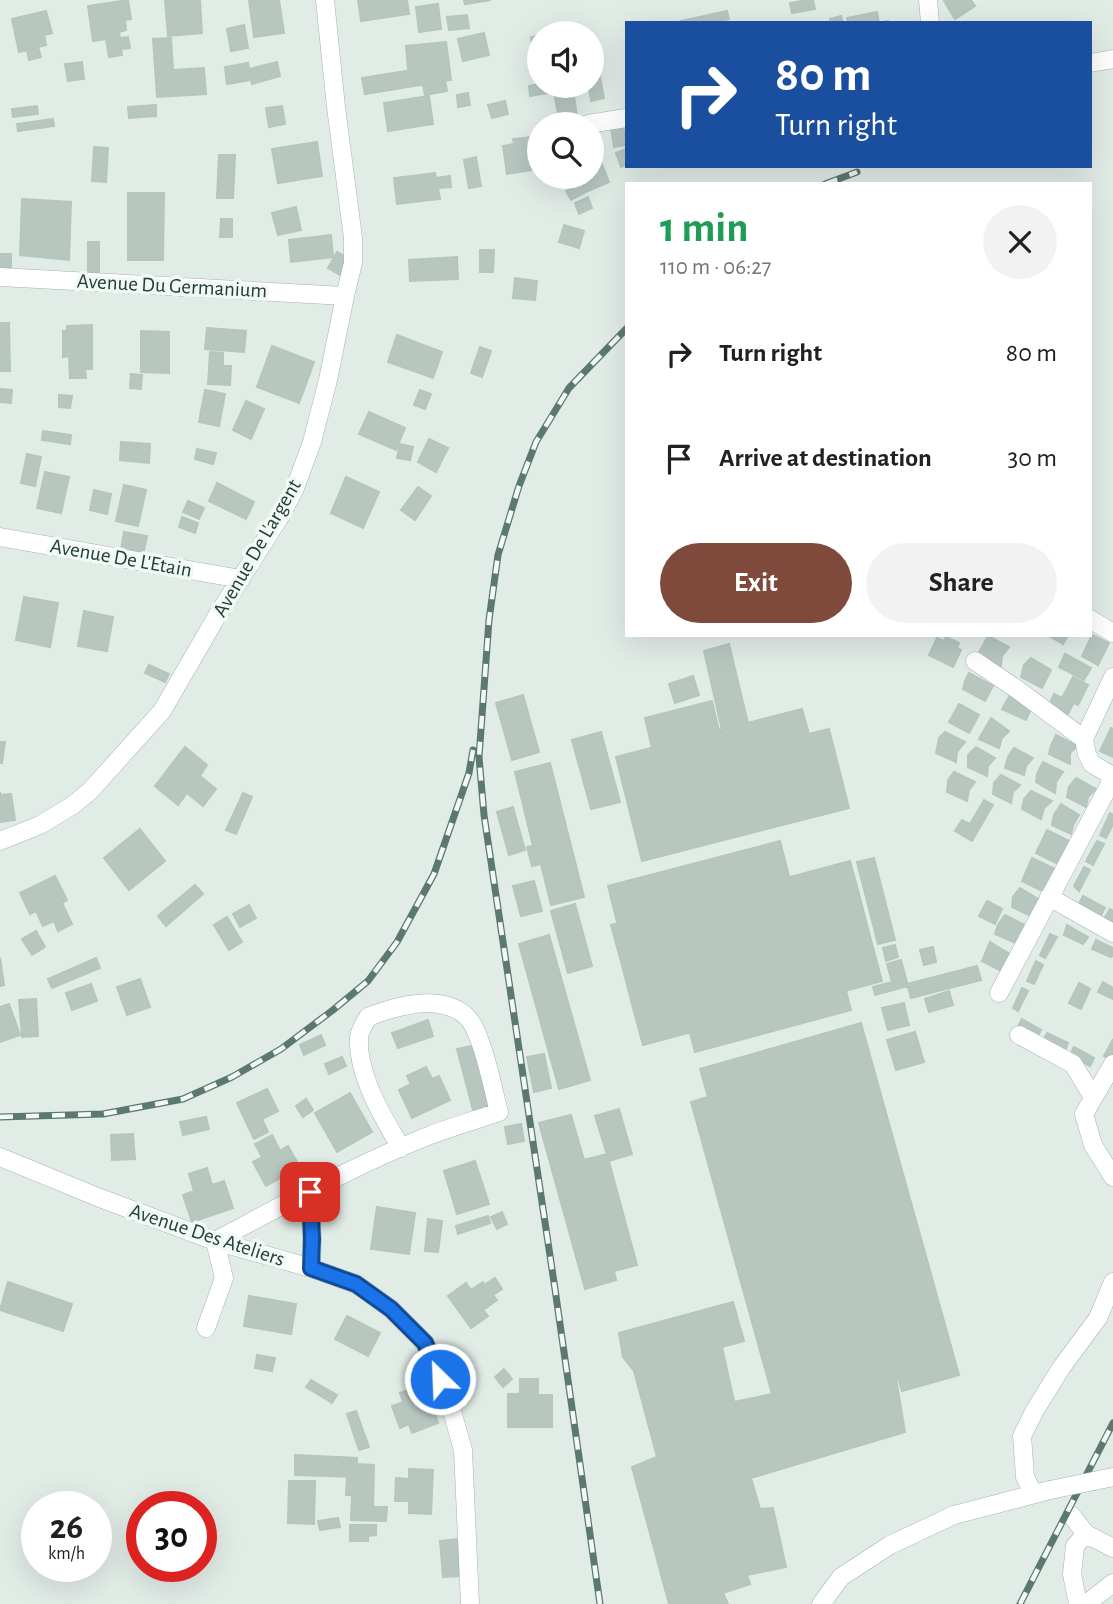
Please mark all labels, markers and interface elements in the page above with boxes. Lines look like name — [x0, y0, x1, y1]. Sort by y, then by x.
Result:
map controls — [527, 21, 604, 189]
button: sound — [527, 21, 604, 98]
icon: right — [660, 49, 751, 140]
text: 80 m — [775, 51, 872, 100]
text: Turn right — [775, 109, 897, 141]
button: search — [527, 112, 604, 189]
button: close — [983, 205, 1057, 279]
text: 1 min — [660, 207, 749, 249]
text: 110 m · 06:27 — [660, 256, 771, 279]
street label: Avenue Du Germanium — [76, 271, 268, 301]
icon: right — [660, 335, 698, 373]
text: Turn right — [719, 340, 822, 366]
text: 80 m — [1006, 340, 1057, 366]
icon: arrive — [660, 440, 698, 478]
text: Arrive at destination — [719, 445, 932, 471]
text: 30 m — [1007, 445, 1057, 471]
street label: Avenue De L'argent — [209, 475, 305, 620]
street label: Avenue De L'Etain — [48, 535, 194, 581]
button: Exit — [660, 543, 852, 623]
button: Share — [866, 543, 1057, 623]
pin — [280, 1162, 340, 1222]
icon: arrive — [291, 1173, 329, 1211]
street label: Avenue Des Ateliers — [127, 1200, 287, 1270]
position arrow — [403, 1342, 477, 1416]
speed limit sign: 30 — [126, 1491, 217, 1582]
text: 26 — [50, 1510, 83, 1545]
text: km/h — [48, 1545, 85, 1563]

